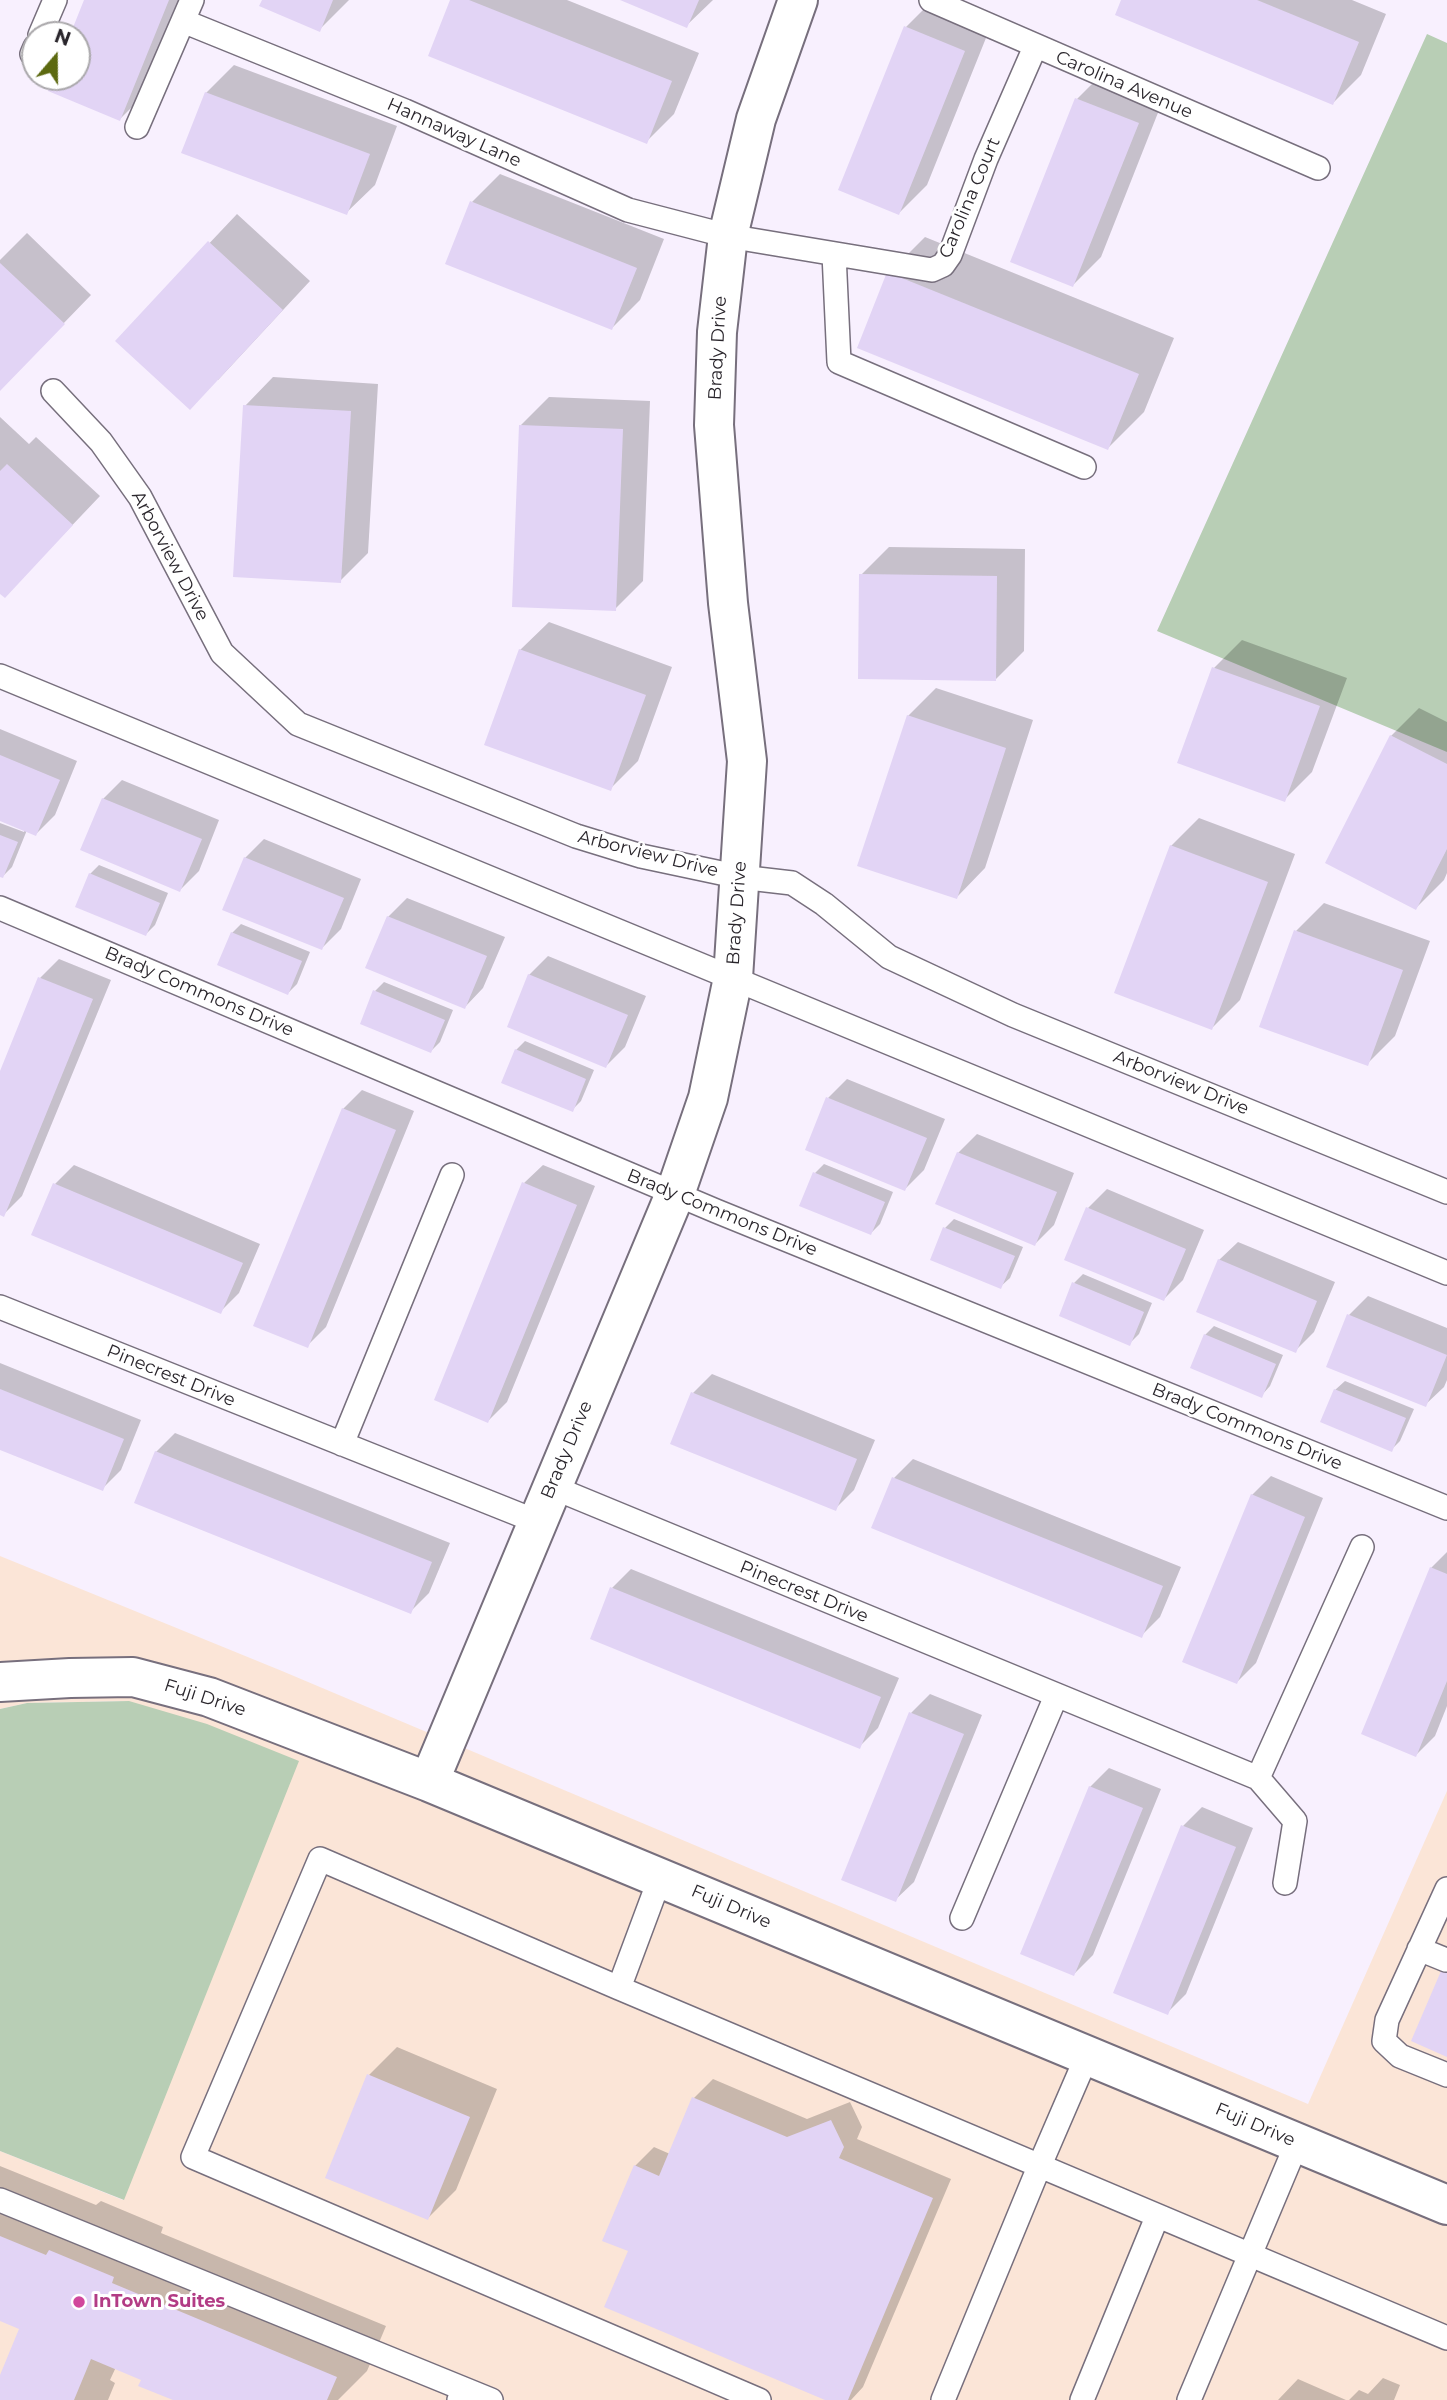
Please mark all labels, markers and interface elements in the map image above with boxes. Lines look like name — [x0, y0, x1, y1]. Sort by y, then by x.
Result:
north arrow — [21, 21, 91, 91]
text: N — [52, 24, 74, 51]
street label: Carolina Avenue — [1052, 46, 1196, 124]
street label: Hannaway Lane — [384, 94, 524, 172]
street label: Carolina Court — [935, 134, 1005, 262]
street label: Brady Drive — [704, 295, 732, 401]
street label: Arborview Drive — [127, 487, 213, 625]
street label: Arborview Drive — [576, 826, 720, 882]
street label: Brady Drive — [723, 860, 751, 966]
street label: Brady Commons Drive — [101, 942, 297, 1042]
street label: Arborview Drive — [1110, 1046, 1252, 1120]
street label: Brady Commons Drive — [624, 1165, 820, 1261]
street label: Pinecrest Drive — [104, 1340, 238, 1412]
street label: Brady Commons Drive — [1149, 1379, 1345, 1475]
street label: Brady Drive — [537, 1398, 597, 1502]
street label: Pinecrest Drive — [737, 1556, 871, 1628]
street label: Fuji Drive — [161, 1675, 249, 1721]
street label: Fuji Drive — [688, 1880, 774, 1934]
street label: Fuji Drive — [1212, 2098, 1298, 2152]
place label: InTown Suites — [93, 2291, 225, 2313]
marker: InTown Suites — [71, 2294, 87, 2310]

